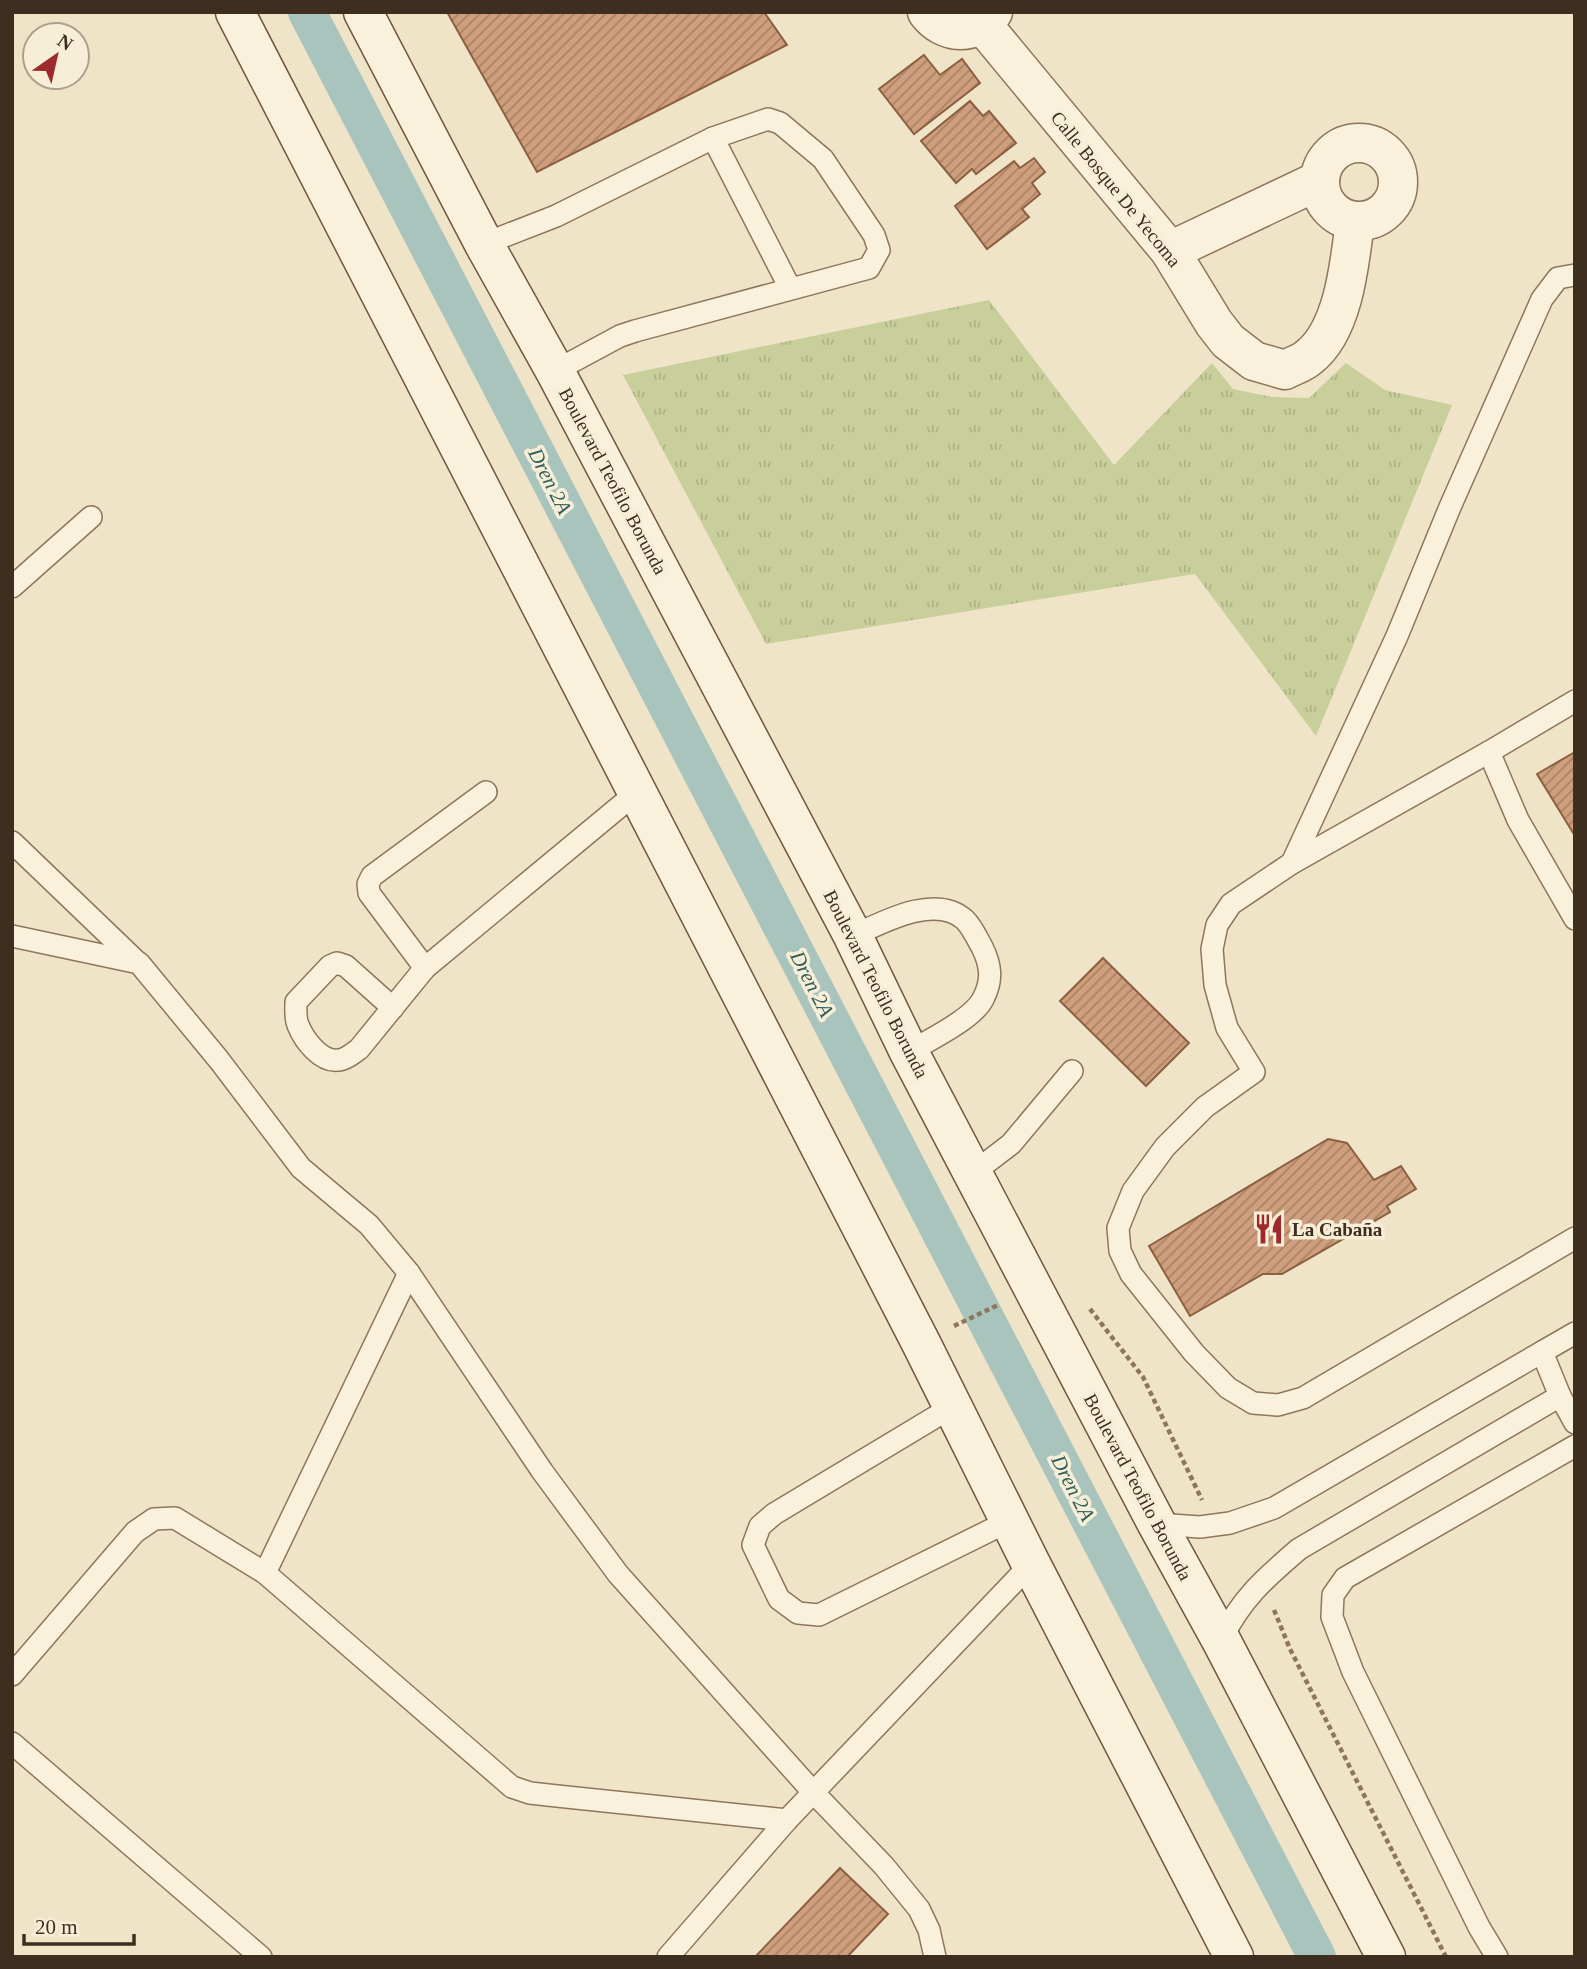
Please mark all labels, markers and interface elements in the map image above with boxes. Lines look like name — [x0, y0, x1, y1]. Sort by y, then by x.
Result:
north arrow — [21, 21, 91, 91]
text: N — [54, 30, 77, 55]
street label: Calle Bosque De Yecoma — [1047, 107, 1186, 272]
street label: Boulevard Teofilo Borunda — [555, 384, 671, 578]
water label: Dren 2A — [523, 443, 577, 518]
street label: Boulevard Teofilo Borunda — [819, 886, 933, 1082]
water label: Dren 2A — [785, 946, 839, 1021]
restaurant icon: La Cabaña — [1252, 1212, 1286, 1246]
place label: La Cabaña — [1292, 1219, 1383, 1240]
street label: Boulevard Teofilo Borunda — [1080, 1390, 1196, 1584]
water label: Dren 2A — [1046, 1450, 1100, 1525]
scale bar — [24, 1902, 135, 1946]
text: 20 m — [35, 1915, 78, 1939]

